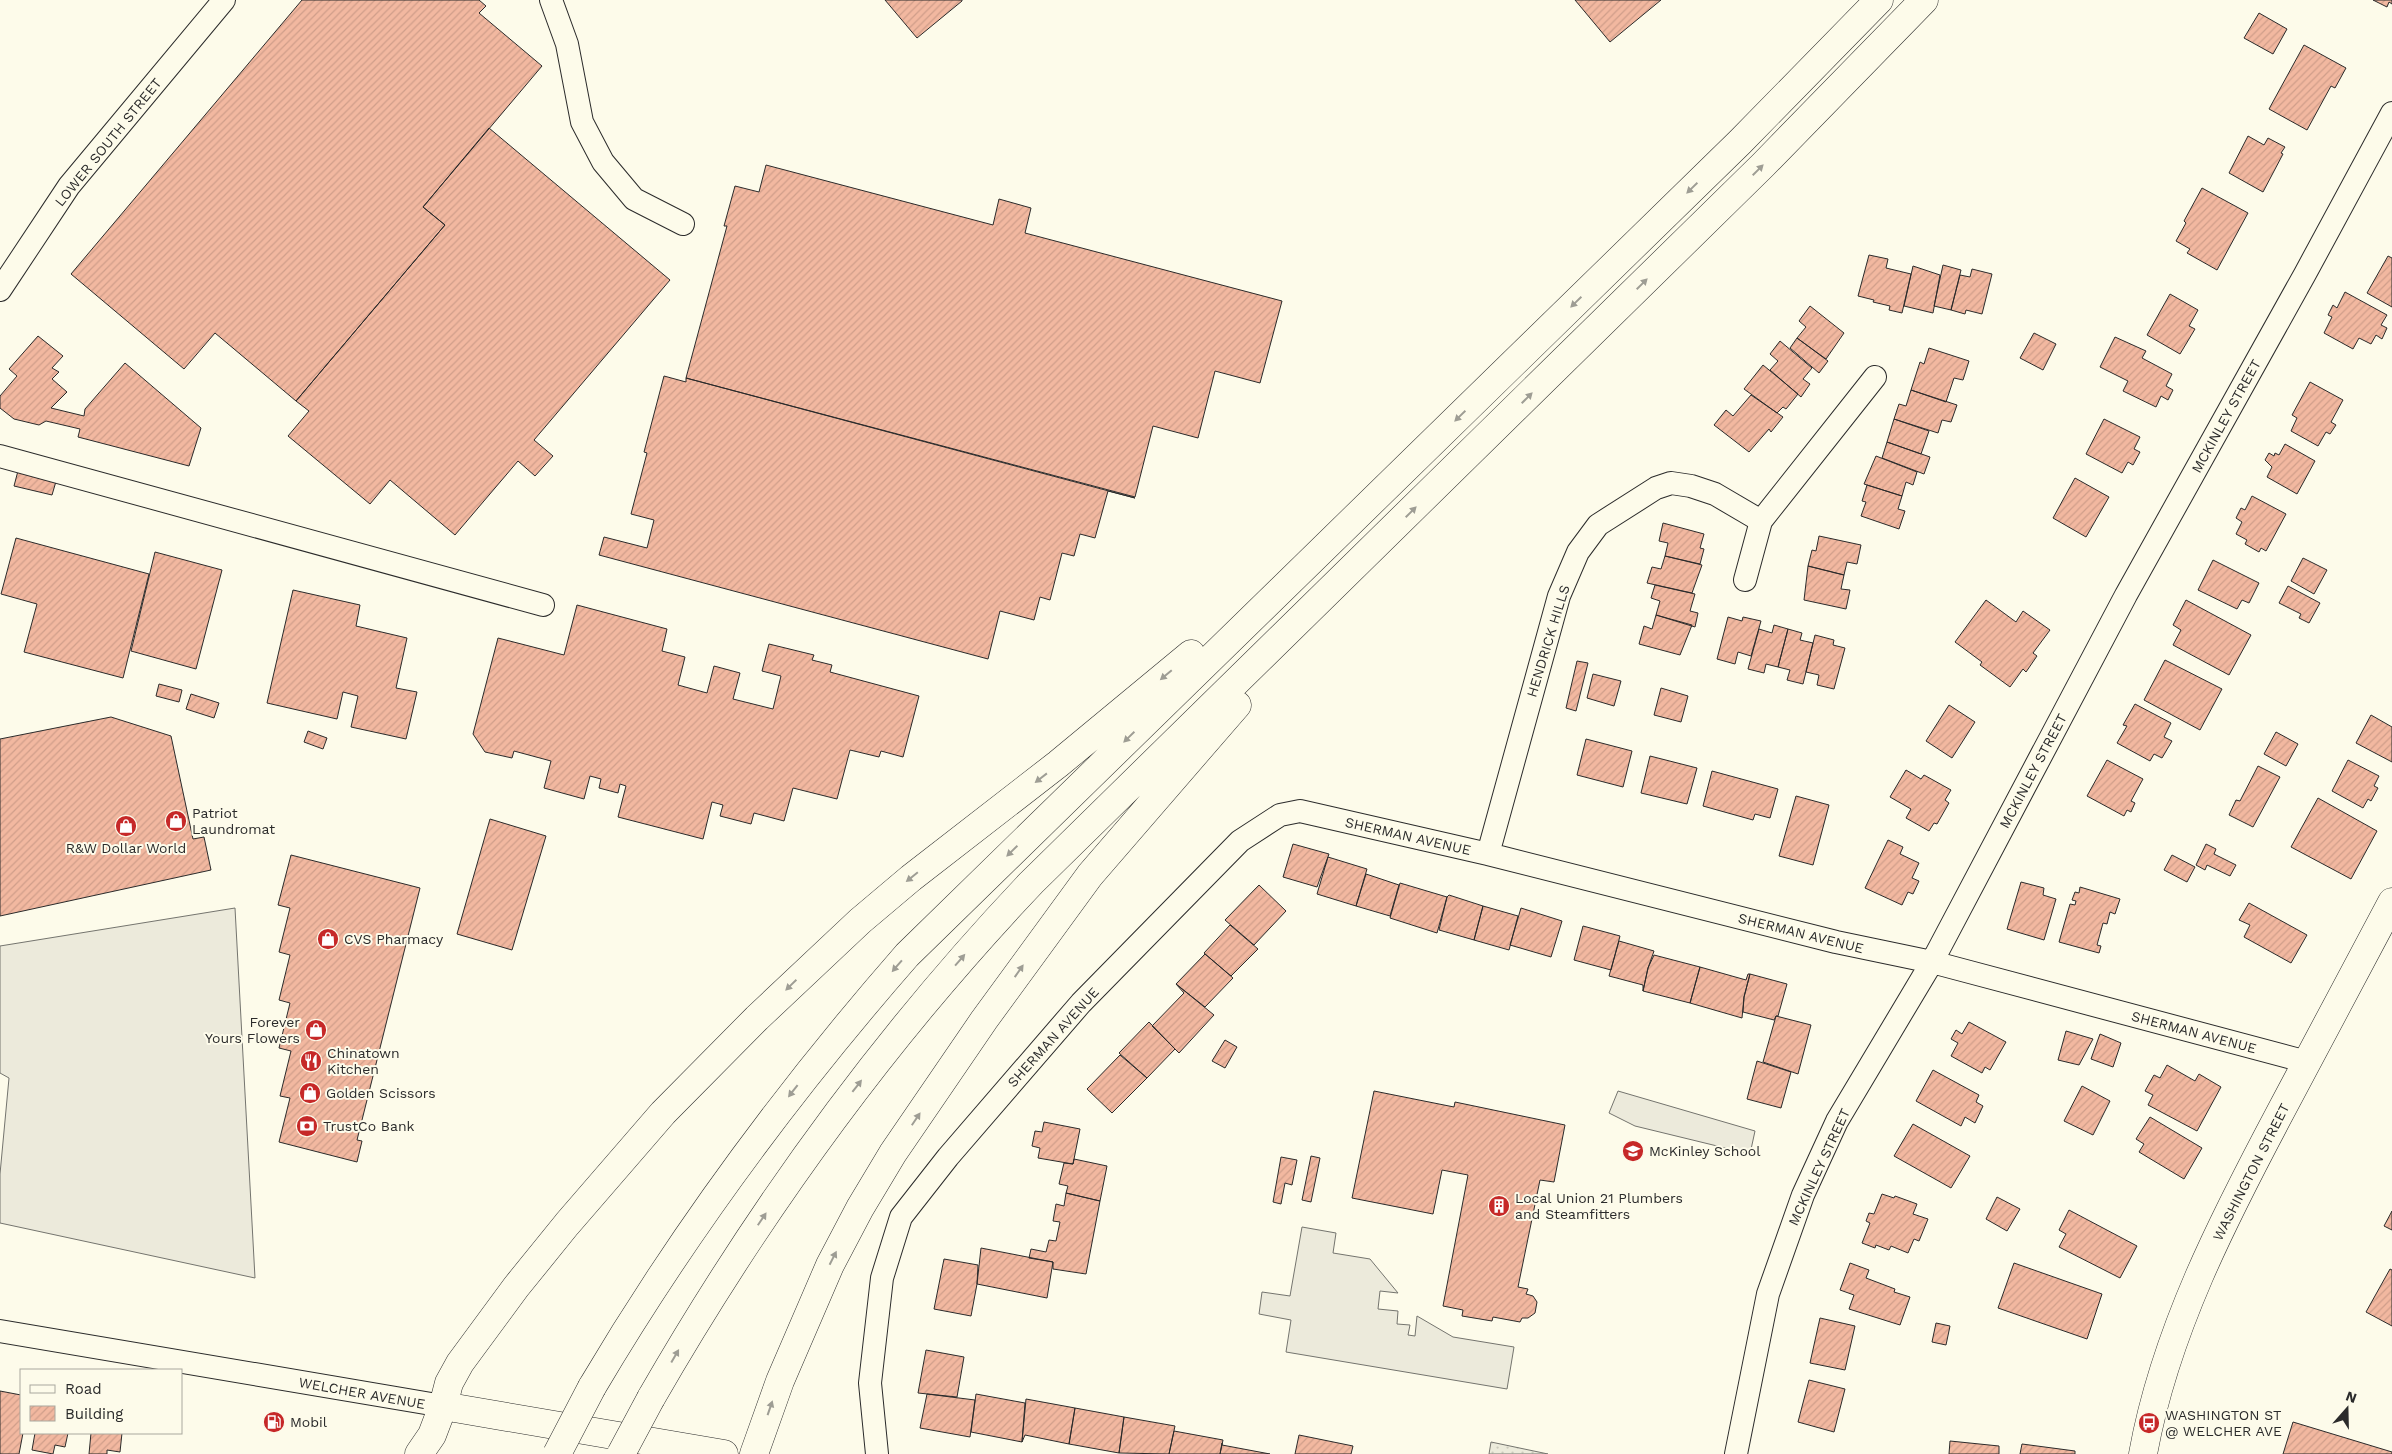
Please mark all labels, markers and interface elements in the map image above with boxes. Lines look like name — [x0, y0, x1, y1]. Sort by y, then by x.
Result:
street label: LOWER SOUTH STREET — [51, 74, 165, 209]
one-way arrow — [1752, 164, 1764, 176]
one-way arrow — [1686, 182, 1698, 194]
one-way arrow — [1636, 278, 1648, 290]
one-way arrow — [1570, 296, 1582, 308]
street label: MCKINLEY STREET — [2188, 356, 2264, 476]
one-way arrow — [1520, 392, 1532, 404]
one-way arrow — [1454, 409, 1466, 421]
one-way arrow — [1404, 506, 1416, 518]
street label: HENDRICK HILLS — [1523, 583, 1573, 699]
one-way arrow — [1160, 669, 1173, 680]
street label: MCKINLEY STREET — [1996, 711, 2070, 831]
one-way arrow — [1123, 731, 1135, 743]
one-way arrow — [1035, 772, 1048, 783]
place label: Patriot Laundromat — [192, 805, 275, 837]
shop icon: Patriot Laundromat — [164, 809, 188, 833]
shop icon: R&W Dollar World — [114, 814, 138, 838]
street label: SHERMAN AVENUE — [1343, 814, 1473, 858]
place label: R&W Dollar World — [66, 840, 186, 856]
one-way arrow — [1006, 844, 1018, 856]
one-way arrow — [906, 872, 919, 883]
street label: SHERMAN AVENUE — [1737, 910, 1865, 956]
shop icon: CVS Pharmacy — [316, 927, 340, 951]
place label: CVS Pharmacy — [344, 931, 444, 947]
one-way arrow — [954, 954, 965, 967]
one-way arrow — [892, 959, 903, 972]
one-way arrow — [1014, 964, 1024, 978]
one-way arrow — [785, 979, 797, 991]
street label: SHERMAN AVENUE — [1004, 984, 1102, 1090]
street label: SHERMAN AVENUE — [2130, 1008, 2258, 1056]
place label: Forever Yours Flowers — [205, 1014, 300, 1046]
shop icon: Forever Yours Flowers — [304, 1018, 328, 1042]
place label: Chinatown Kitchen — [327, 1045, 400, 1077]
restaurant icon: Chinatown Kitchen — [299, 1049, 323, 1073]
one-way arrow — [852, 1079, 862, 1093]
shop icon: Golden Scissors — [298, 1081, 322, 1105]
one-way arrow — [788, 1084, 799, 1097]
place label: Golden Scissors — [326, 1085, 436, 1101]
street label: WASHINGTON STREET — [2209, 1100, 2293, 1243]
street label: MCKINLEY STREET — [1785, 1105, 1853, 1228]
one-way arrow — [912, 1112, 921, 1126]
bank icon: TrustCo Bank — [295, 1114, 319, 1138]
place label: TrustCo Bank — [323, 1118, 415, 1134]
school or university icon: McKinley School — [1621, 1139, 1645, 1163]
place label: McKinley School — [1649, 1143, 1761, 1159]
place label: Local Union 21 Plumbers and Steamfitters — [1515, 1190, 1683, 1222]
building icon: Local Union 21 Plumbers and Steamfitters — [1487, 1194, 1511, 1218]
one-way arrow — [758, 1212, 767, 1225]
one-way arrow — [829, 1251, 837, 1266]
one-way arrow — [671, 1349, 680, 1362]
legend — [20, 1369, 182, 1434]
street label: WELCHER AVENUE — [297, 1374, 427, 1412]
text: Road — [65, 1380, 102, 1398]
north arrow — [2322, 1384, 2372, 1434]
text: N — [2344, 1387, 2359, 1406]
one-way arrow — [767, 1400, 775, 1415]
text: Building — [65, 1405, 123, 1423]
place label: WASHINGTON ST @ WELCHER AVE — [2165, 1407, 2282, 1439]
fuel station icon: Mobil — [262, 1410, 286, 1434]
bus stop icon: WASHINGTON ST @ WELCHER AVE — [2137, 1411, 2161, 1435]
place label: Mobil — [290, 1414, 328, 1430]

